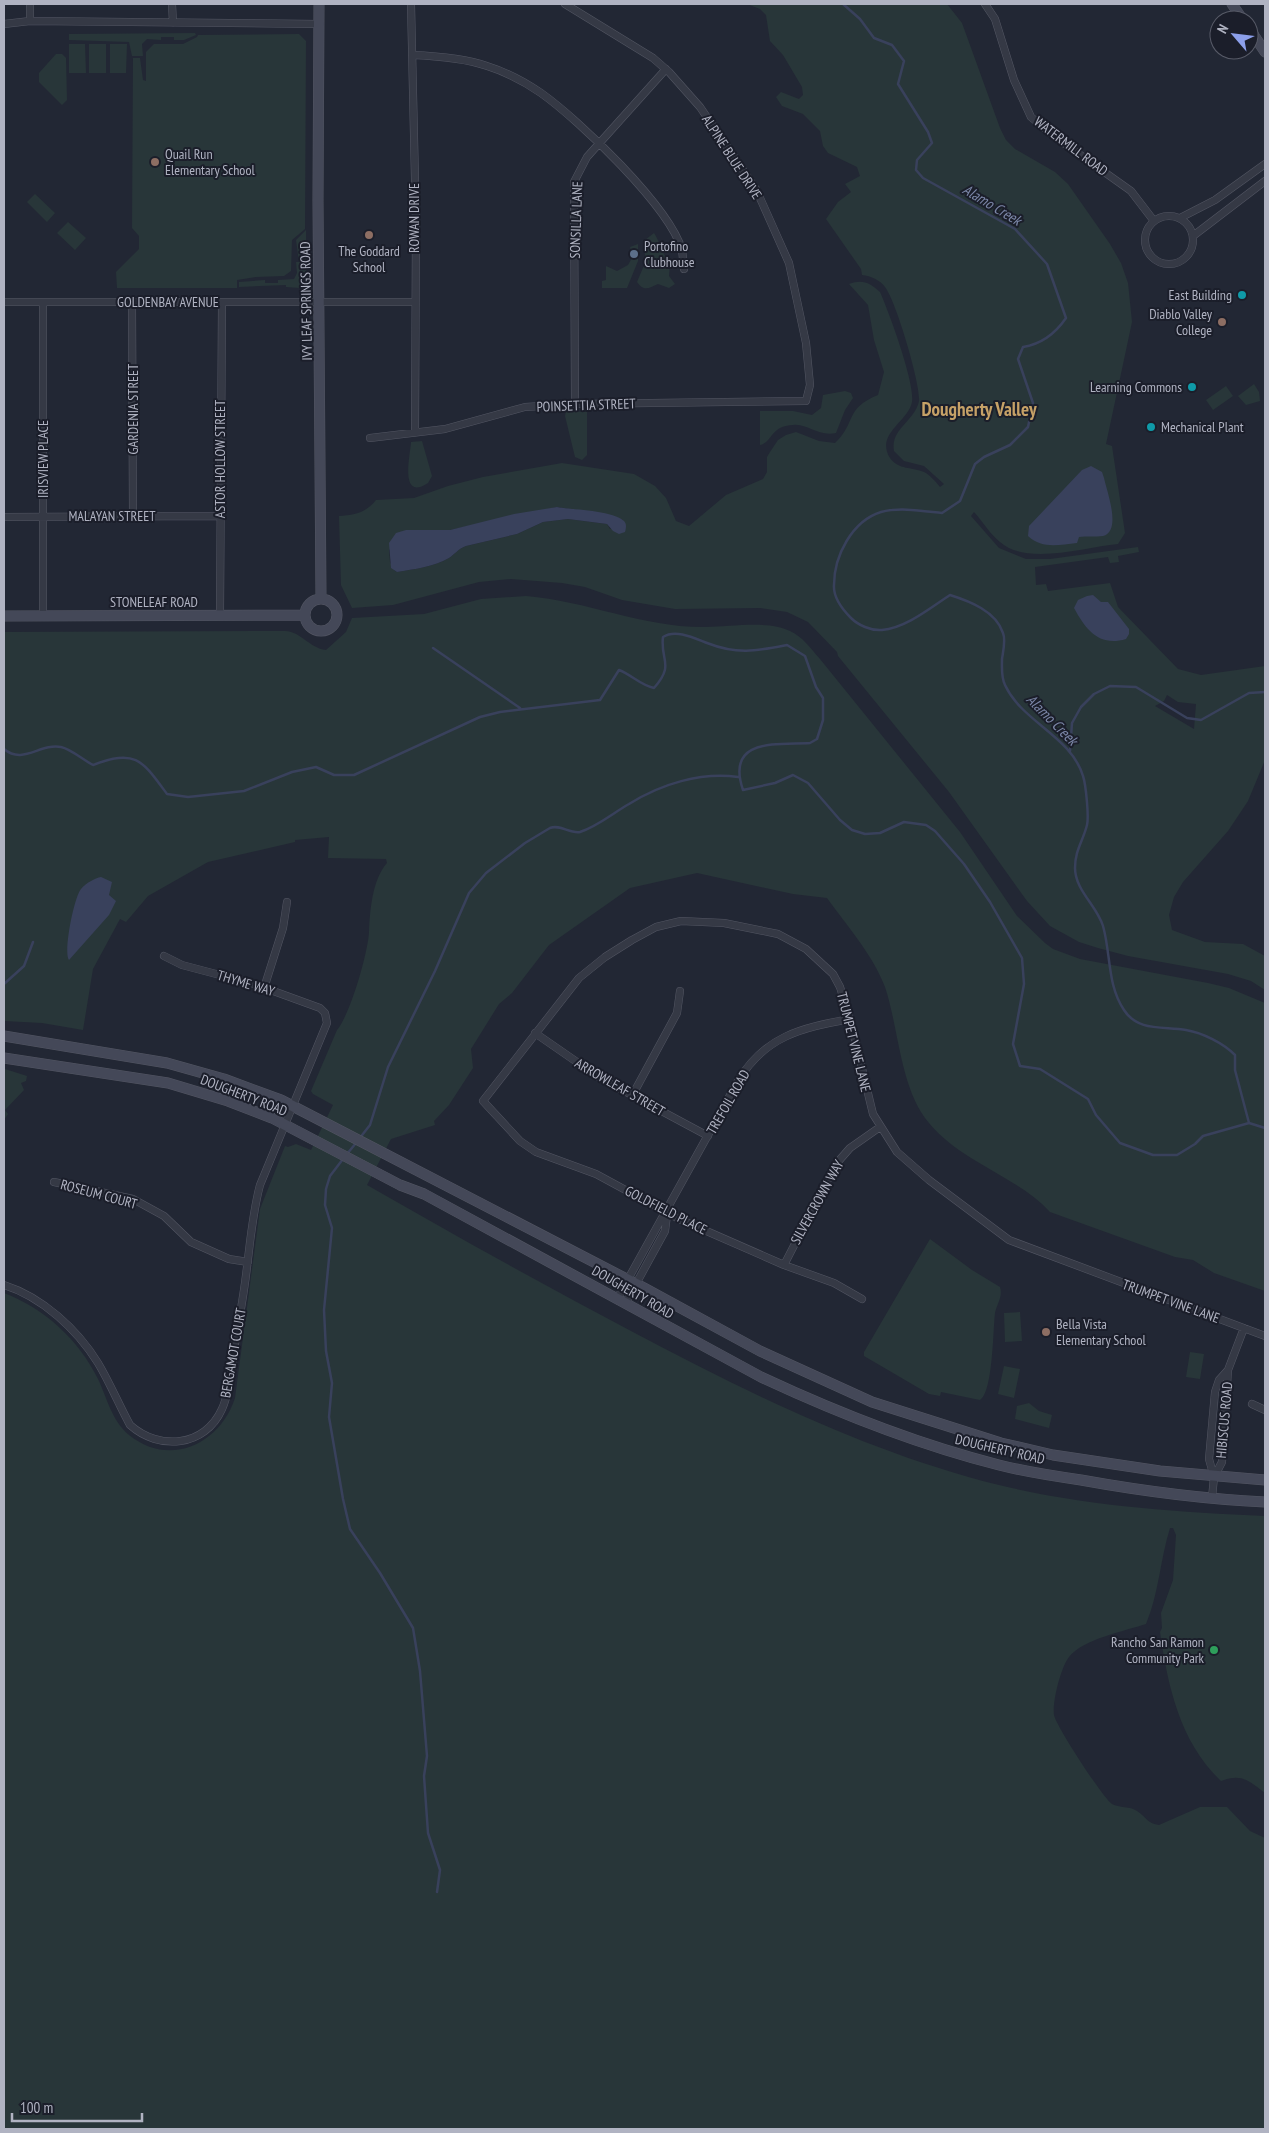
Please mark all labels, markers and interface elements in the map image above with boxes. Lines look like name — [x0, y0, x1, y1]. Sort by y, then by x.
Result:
north arrow — [1209, 10, 1259, 60]
text: N — [1213, 21, 1232, 36]
street label: ALPINE BLUE DRIVE — [698, 111, 766, 203]
street label: WATERMILL ROAD — [1030, 112, 1112, 180]
place label: Quail Run Elementary School — [165, 145, 255, 179]
marker: Quail Run Elementary School — [149, 156, 161, 168]
water label: Alamo Creek — [960, 180, 1027, 231]
street label: SONSILLA LANE — [566, 181, 586, 259]
street label: ROWAN DRIVE — [405, 183, 423, 253]
marker: The Goddard School — [363, 229, 375, 241]
place label: Portofino Clubhouse — [644, 237, 695, 271]
street label: IVY LEAF SPRINGS ROAD — [296, 241, 316, 361]
place label: The Goddard School — [338, 242, 400, 276]
marker: Portofino Clubhouse — [628, 248, 640, 260]
place label: East Building — [1169, 286, 1232, 304]
marker: East Building — [1236, 289, 1248, 301]
street label: GOLDENBAY AVENUE — [117, 293, 219, 311]
place label: Diablo Valley College — [1149, 305, 1213, 339]
marker: Diablo Valley College — [1216, 316, 1228, 328]
street label: GARDENIA STREET — [124, 363, 142, 454]
place label: Learning Commons — [1090, 378, 1182, 396]
marker: Learning Commons — [1186, 381, 1198, 393]
street label: POINSETTIA STREET — [536, 394, 637, 416]
district label: Dougherty Valley — [921, 397, 1037, 421]
street label: ASTOR HOLLOW STREET — [211, 399, 229, 518]
place label: Mechanical Plant — [1161, 418, 1244, 436]
street label: IRISVIEW PLACE — [34, 420, 52, 498]
marker: Mechanical Plant — [1145, 421, 1157, 433]
street label: MALAYAN STREET — [68, 507, 156, 525]
street label: STONELEAF ROAD — [110, 593, 198, 611]
water label: Alamo Creek — [1023, 690, 1084, 751]
street label: THYME WAY — [215, 966, 277, 1000]
street label: TRUMPET VINE LANE — [833, 990, 875, 1094]
street label: ARROWLEAF STREET — [572, 1054, 669, 1120]
street label: TREFOIL ROAD — [702, 1066, 754, 1138]
street label: DOUGHERTY ROAD — [198, 1070, 290, 1120]
street label: SILVERCROWN WAY — [786, 1156, 848, 1247]
street label: ROSEUM COURT — [59, 1175, 140, 1213]
street label: GOLDFIELD PLACE — [622, 1182, 710, 1238]
street label: DOUGHERTY ROAD — [589, 1261, 677, 1323]
street label: TRUMPET VINE LANE — [1120, 1275, 1222, 1327]
street label: BERGAMOT COURT — [216, 1306, 250, 1399]
place label: Bella Vista Elementary School — [1056, 1315, 1146, 1349]
marker: Bella Vista Elementary School — [1040, 1326, 1052, 1338]
street label: HIBISCUS ROAD — [1212, 1381, 1236, 1459]
street label: DOUGHERTY ROAD — [953, 1430, 1047, 1468]
place label: Rancho San Ramon Community Park — [1111, 1633, 1205, 1667]
marker: Rancho San Ramon Community Park — [1208, 1644, 1220, 1656]
scale bar — [12, 2090, 142, 2122]
text: 100 m — [20, 2098, 53, 2117]

